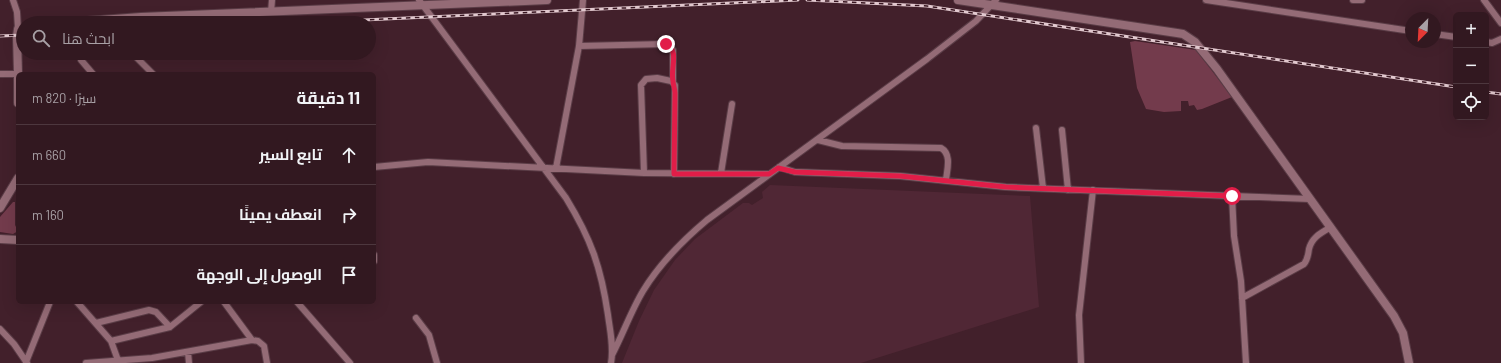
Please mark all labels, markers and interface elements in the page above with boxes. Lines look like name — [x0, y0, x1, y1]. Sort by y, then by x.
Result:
north arrow — [1405, 12, 1441, 48]
map controls — [1453, 12, 1489, 120]
button: + — [1453, 12, 1489, 48]
search box — [16, 16, 376, 60]
icon: search — [30, 27, 52, 49]
text: ابحث هنا — [62, 29, 115, 47]
route end — [657, 35, 675, 53]
button: − — [1453, 48, 1489, 84]
button: locate — [1453, 84, 1489, 120]
text: 11 دقيقة — [296, 87, 360, 107]
text: سيرًا · 820 m — [32, 90, 96, 106]
icon: ahead — [338, 144, 360, 166]
text: تابع السير — [259, 145, 322, 163]
text: 660 m — [32, 147, 66, 163]
route start — [1223, 187, 1241, 205]
icon: right — [338, 204, 360, 226]
text: انعطف يمينًا — [239, 205, 322, 223]
text: 160 m — [32, 207, 64, 223]
icon: arrive — [338, 264, 360, 286]
text: الوصول إلى الوجهة — [196, 265, 322, 283]

